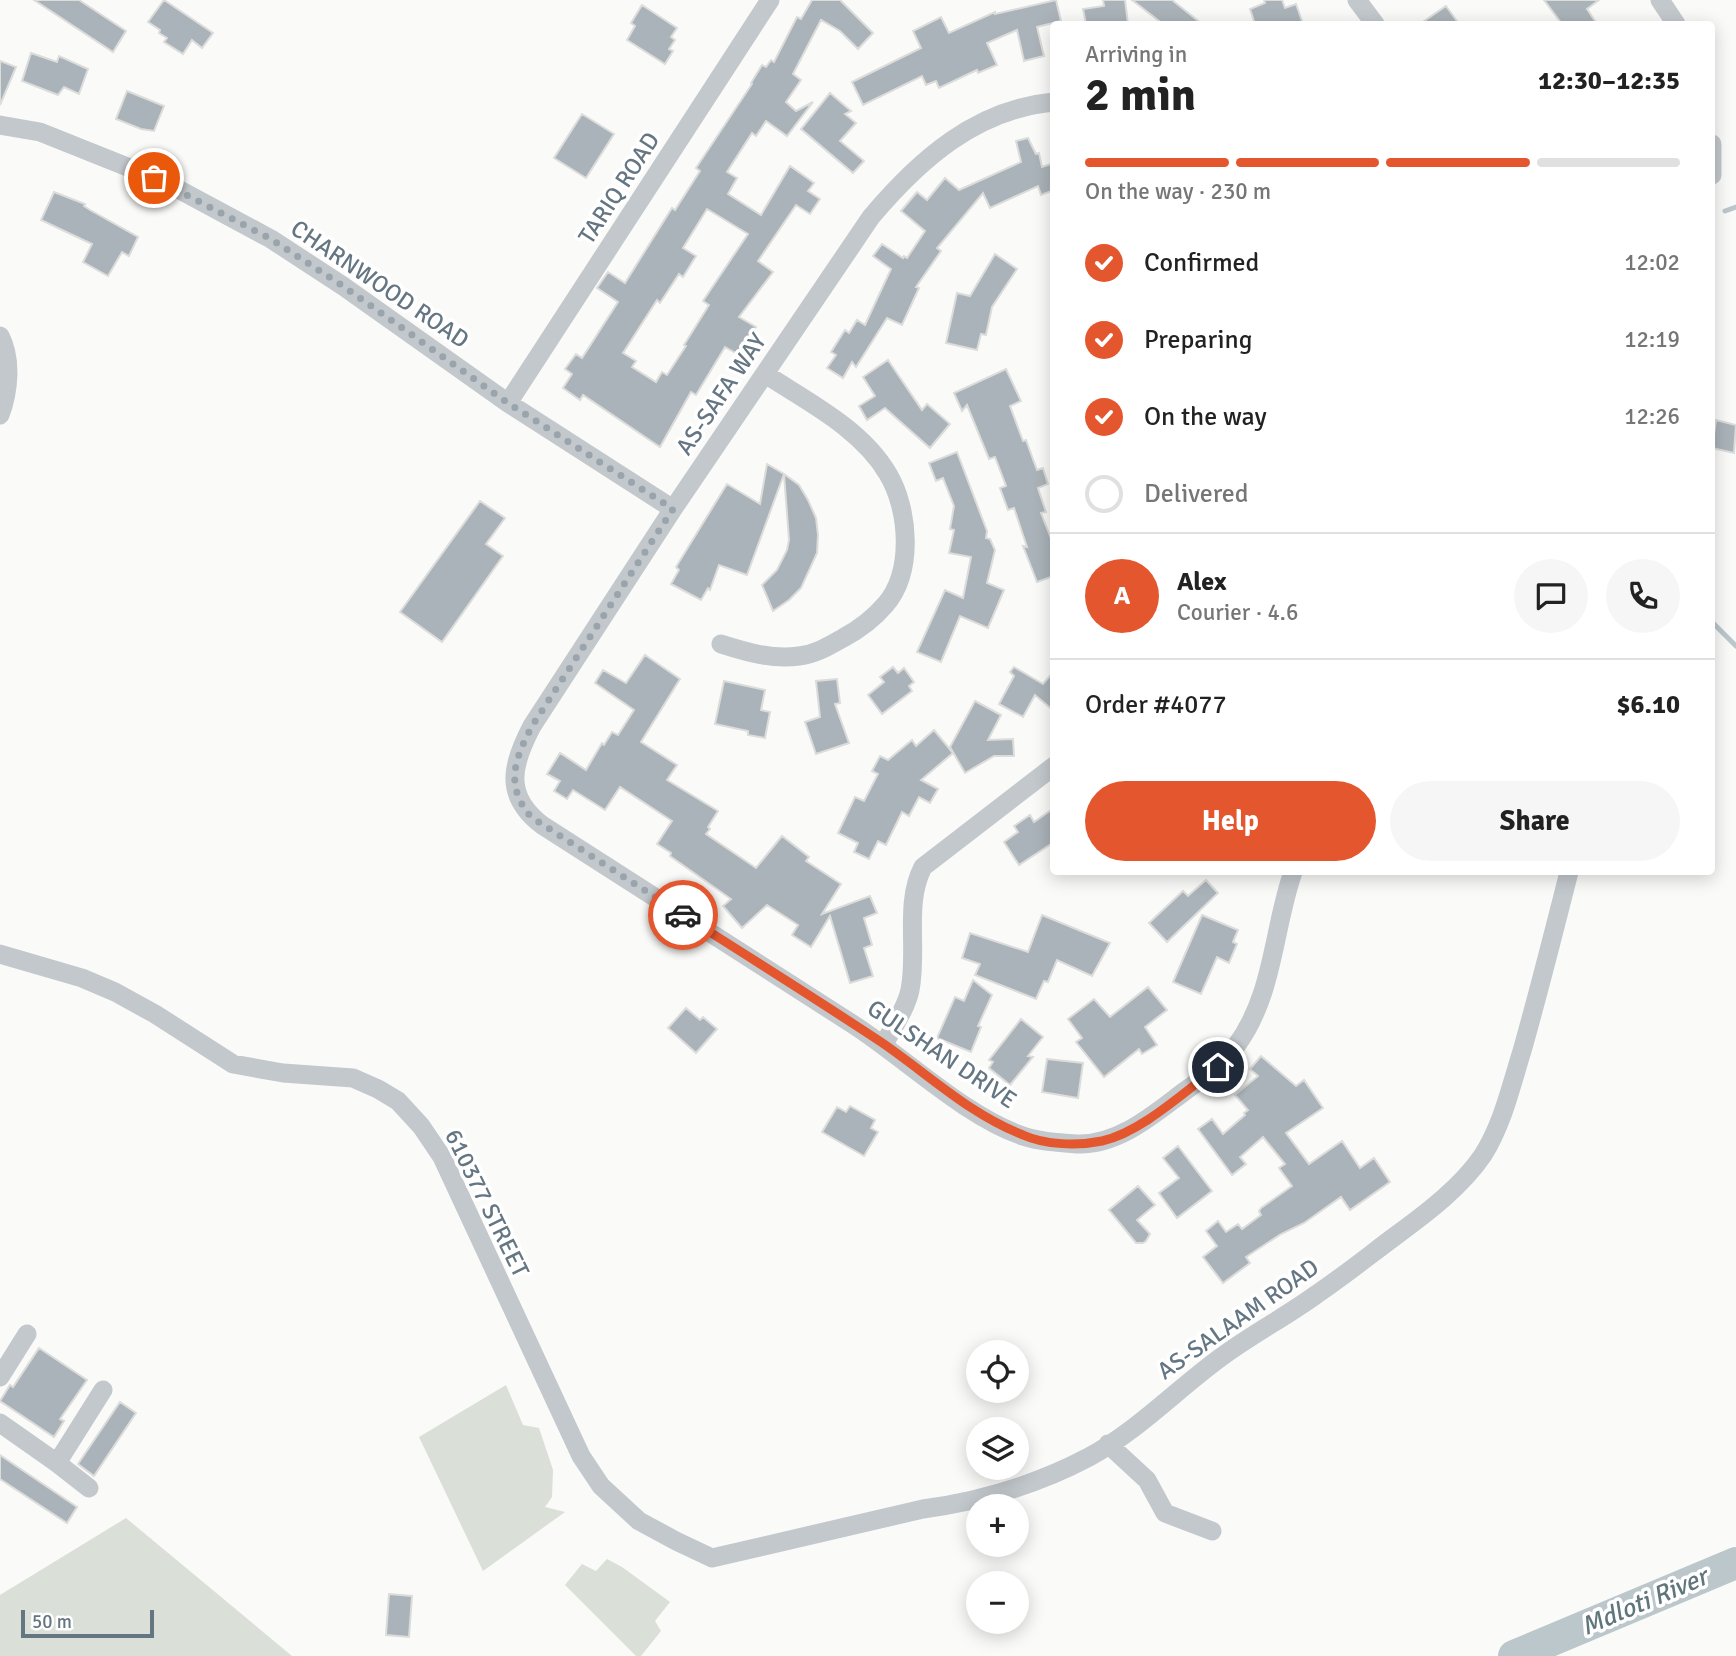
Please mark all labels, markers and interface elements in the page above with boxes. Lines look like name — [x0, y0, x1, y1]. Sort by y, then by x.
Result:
text: Arriving in — [1085, 40, 1187, 69]
text: 12:30–12:35 — [1538, 65, 1680, 97]
text: 2 min — [1085, 67, 1196, 123]
street label: TARIQ ROAD — [572, 127, 666, 249]
pin — [124, 148, 184, 208]
icon: bag — [135, 159, 173, 197]
text: On the way · 230 m — [1085, 177, 1271, 206]
street label: CHARNWOOD ROAD — [285, 213, 475, 355]
icon: check — [1085, 244, 1123, 282]
text: Confirmed — [1144, 247, 1259, 279]
text: 12:02 — [1624, 248, 1680, 277]
icon: check — [1085, 321, 1123, 359]
text: Preparing — [1144, 324, 1252, 356]
text: 12:19 — [1624, 325, 1680, 354]
street label: AS-SAFA WAY — [669, 327, 773, 461]
icon: check — [1085, 398, 1123, 436]
text: On the way — [1144, 401, 1267, 433]
text: 12:26 — [1624, 402, 1680, 431]
text: Delivered — [1144, 478, 1249, 510]
button: chat — [1514, 559, 1588, 633]
button: phone — [1606, 559, 1680, 633]
text: Alex — [1177, 566, 1227, 598]
text: A — [1114, 580, 1130, 612]
text: Courier · 4.6 — [1177, 598, 1298, 627]
text: Order #4077 — [1085, 689, 1226, 721]
text: $6.10 — [1616, 689, 1680, 721]
button: Help — [1085, 781, 1376, 861]
button: Share — [1390, 781, 1680, 861]
courier — [648, 880, 718, 950]
icon: car — [664, 896, 702, 934]
street label: GULSHAN DRIVE — [862, 993, 1022, 1115]
pin — [1188, 1037, 1248, 1097]
icon: home — [1199, 1048, 1237, 1086]
street label: 610377 STREET — [438, 1124, 536, 1282]
street label: AS-SALAAM ROAD — [1151, 1252, 1325, 1386]
map controls — [966, 1340, 1029, 1634]
button: locate — [966, 1340, 1029, 1403]
button: layers — [966, 1417, 1029, 1480]
button: + — [966, 1494, 1029, 1557]
water label: Mdloti River — [1576, 1560, 1715, 1643]
button: − — [966, 1571, 1029, 1634]
scale bar — [21, 1607, 154, 1639]
text: 50 m — [32, 1610, 72, 1634]

